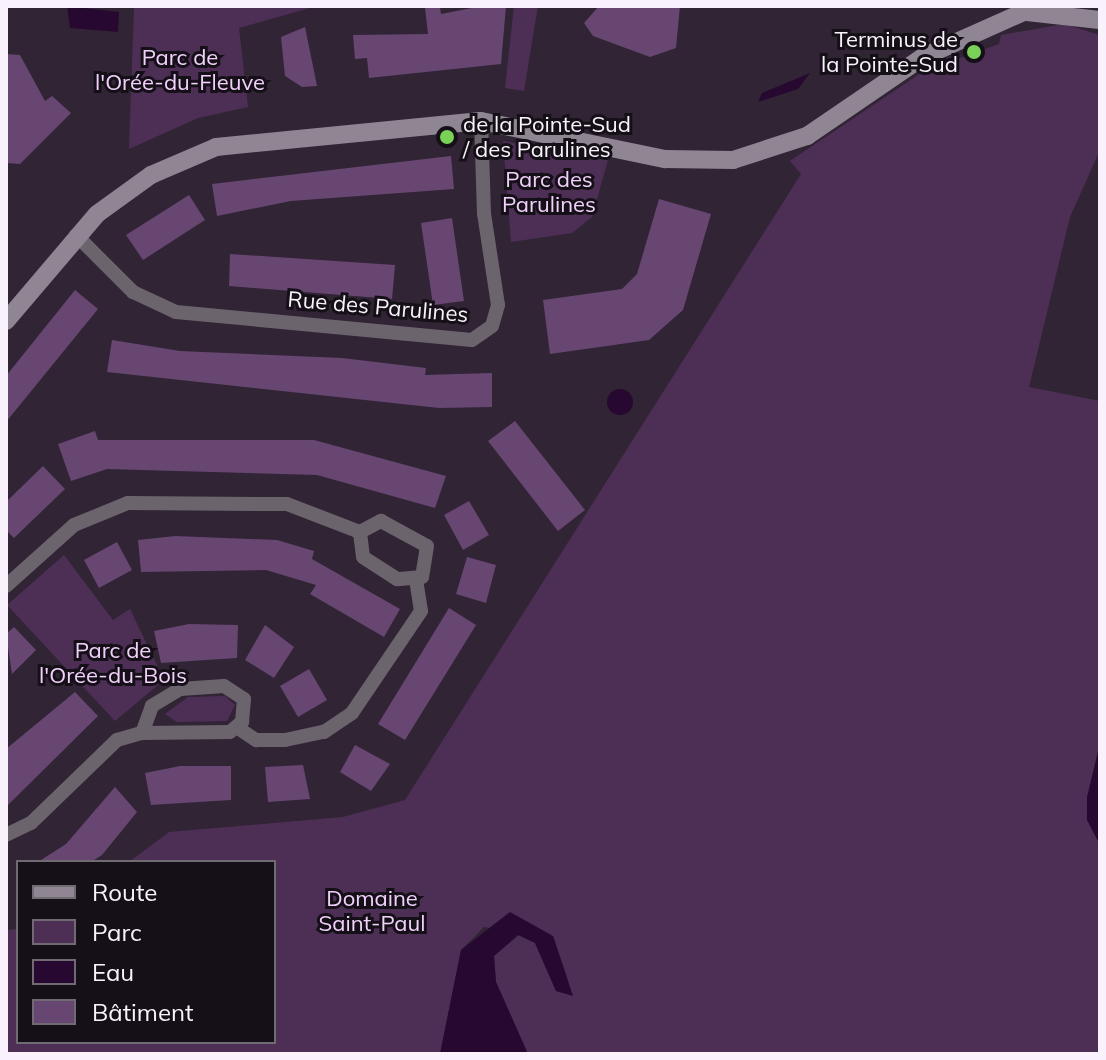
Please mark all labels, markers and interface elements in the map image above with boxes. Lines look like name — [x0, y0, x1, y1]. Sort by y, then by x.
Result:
place label: Terminus de la Pointe-Sud — [821, 26, 958, 78]
marker: Terminus de la Pointe-Sud — [965, 43, 983, 61]
park label: Parc de l'Orée-du-Fleuve — [95, 44, 265, 96]
place label: de la Pointe-Sud / des Parulines — [463, 111, 631, 162]
marker: de la Pointe-Sud / des Parulines — [438, 128, 456, 146]
park label: Parc des Parulines — [502, 166, 596, 218]
street label: Rue des Parulines — [287, 286, 469, 328]
park label: Parc de l'Orée-du-Bois — [39, 637, 187, 688]
legend — [16, 860, 276, 1044]
text: Route — [92, 877, 157, 907]
park label: Domaine Saint-Paul — [319, 885, 425, 936]
text: Parc — [92, 917, 142, 947]
text: Eau — [92, 957, 134, 987]
text: Bâtiment — [92, 997, 193, 1027]

